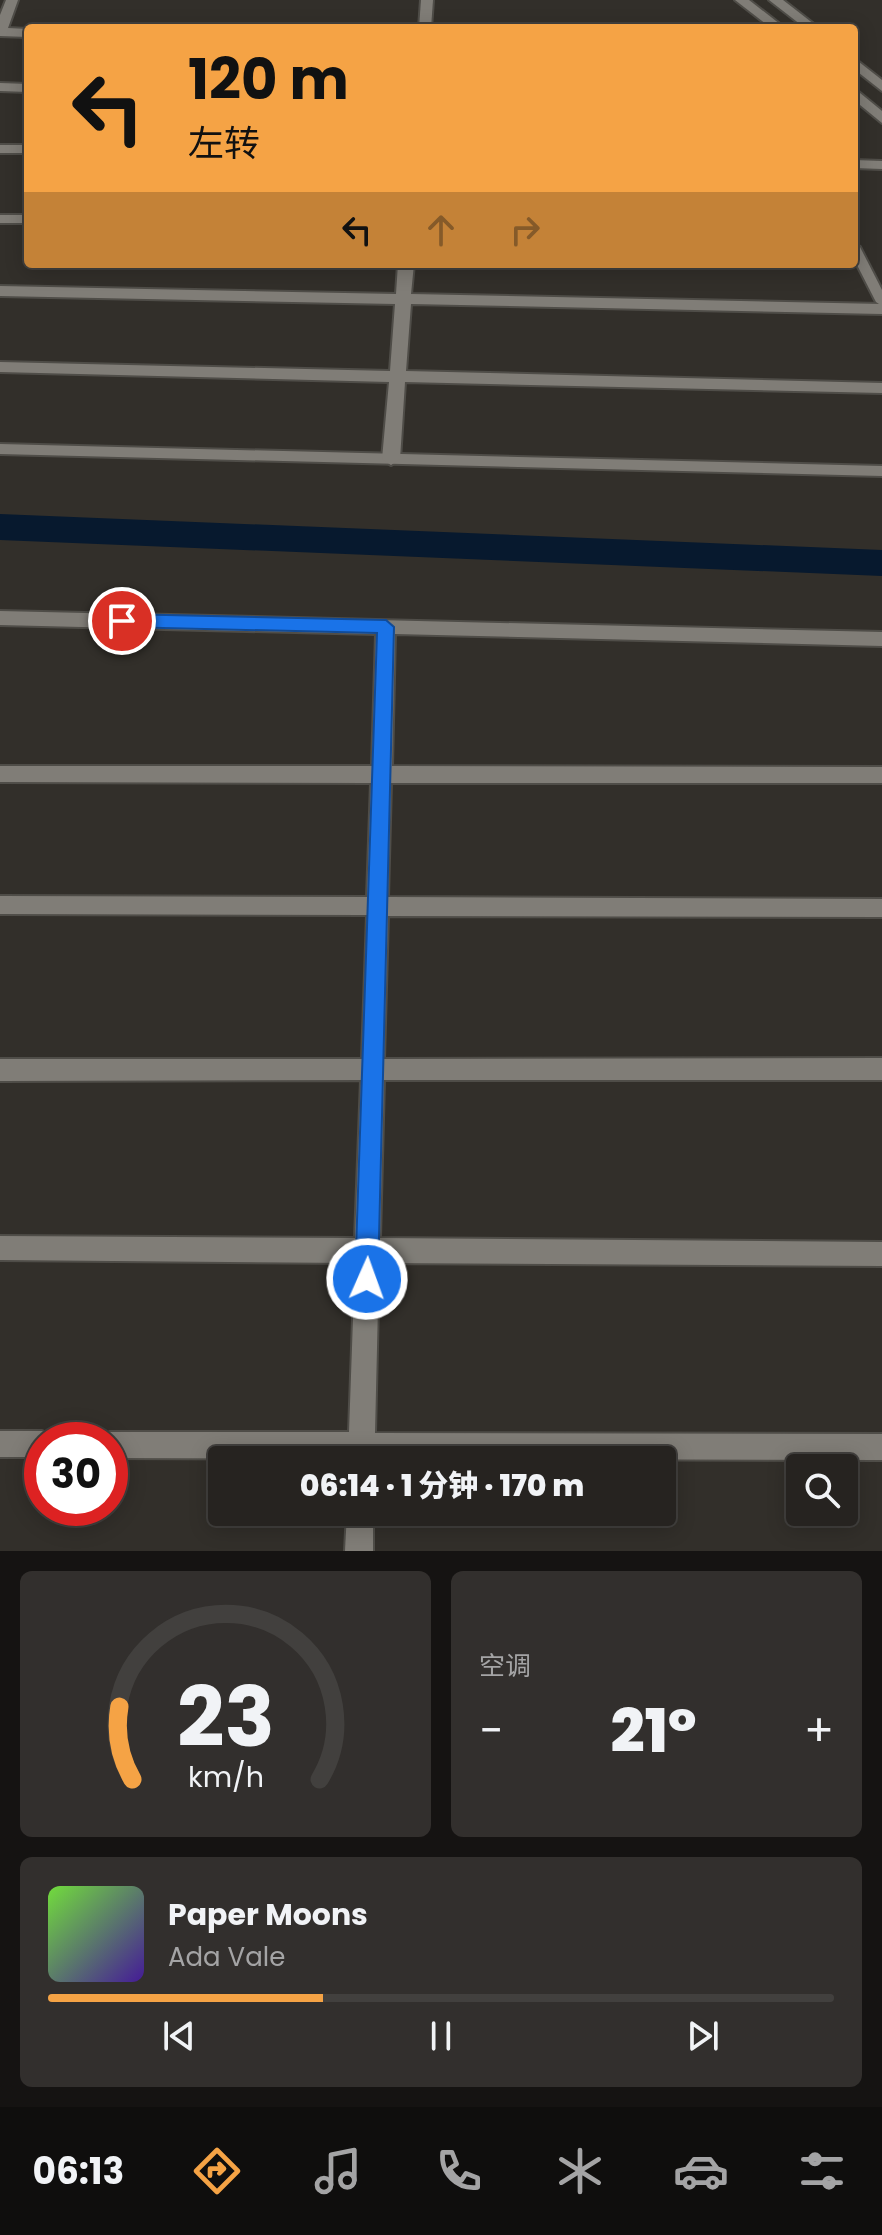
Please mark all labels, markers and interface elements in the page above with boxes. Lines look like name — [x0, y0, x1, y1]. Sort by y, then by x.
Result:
text: 120 m — [188, 40, 349, 119]
icon: left — [56, 56, 160, 160]
text: 左转 — [188, 118, 260, 169]
icon: left — [335, 208, 379, 252]
icon: ahead — [419, 208, 463, 252]
icon: right — [503, 208, 547, 252]
pin — [88, 587, 156, 655]
icon: arrive — [100, 599, 144, 643]
position arrow — [325, 1237, 409, 1321]
speed limit sign: 30 — [24, 1422, 128, 1526]
map controls — [786, 1454, 858, 1526]
button: search — [786, 1454, 858, 1526]
text: 06:14 · 1 分钟 · 170 m — [300, 1464, 584, 1507]
text: 空调 — [479, 1648, 531, 1684]
text: 23 — [177, 1659, 274, 1775]
text: 21° — [611, 1689, 697, 1773]
text: − — [479, 1700, 503, 1761]
text: + — [804, 1700, 834, 1761]
text: km/h — [187, 1757, 264, 1797]
text: Paper Moons — [168, 1893, 368, 1936]
text: Ada Vale — [168, 1939, 285, 1975]
icon: previous — [157, 2014, 201, 2058]
icon: pause — [419, 2014, 463, 2058]
icon: next — [681, 2014, 725, 2058]
icon: directions — [189, 2143, 245, 2199]
icon: music — [310, 2143, 366, 2199]
icon: phone — [431, 2143, 487, 2199]
icon: climate — [552, 2143, 608, 2199]
icon: car — [673, 2143, 729, 2199]
icon: filters — [794, 2143, 850, 2199]
text: 06:13 — [32, 2146, 124, 2197]

